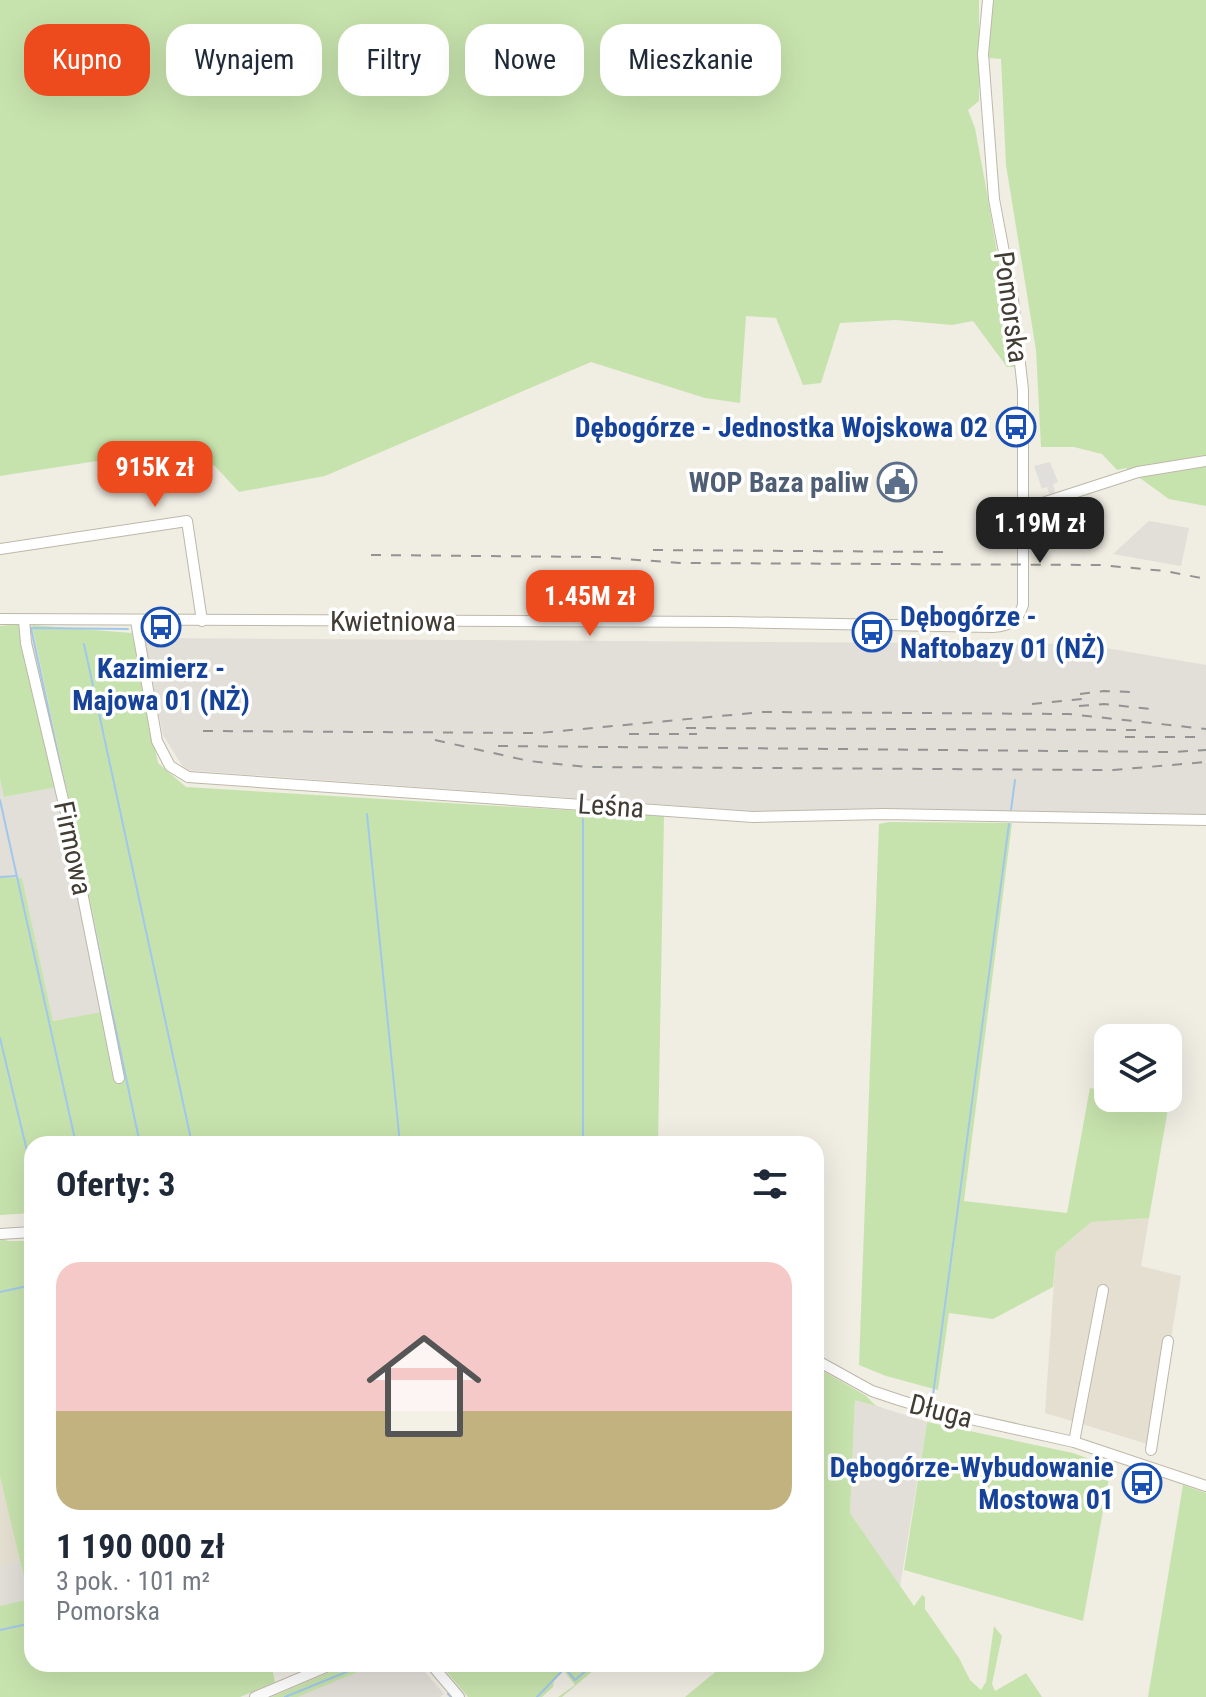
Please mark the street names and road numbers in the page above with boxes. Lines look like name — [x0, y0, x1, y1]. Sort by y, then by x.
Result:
street label: Pomorska — [987, 249, 1035, 365]
street label: Kwietniowa — [330, 605, 456, 638]
street label: Leśna — [577, 787, 645, 825]
street label: Firmowa — [47, 798, 99, 898]
street label: Długa — [906, 1387, 976, 1435]

